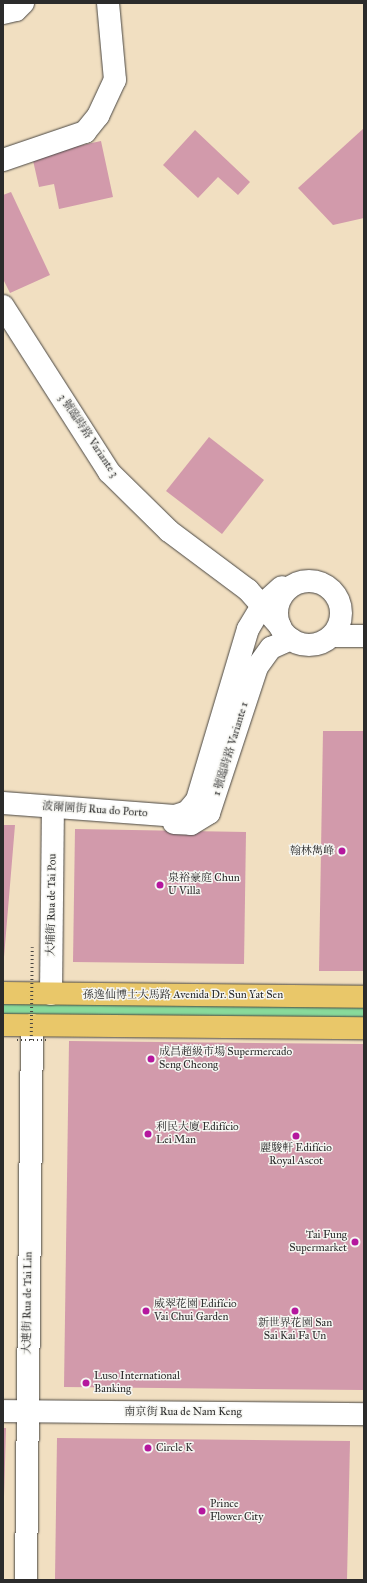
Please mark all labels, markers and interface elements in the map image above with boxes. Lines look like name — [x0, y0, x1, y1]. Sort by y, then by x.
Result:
street label: 3 號臨時路 Variante 3 — [55, 392, 121, 480]
street label: 1 號臨時路 Variante 1 — [210, 700, 252, 798]
street label: 波爾圖街 Rua do Porto — [42, 800, 148, 820]
place label: 翰林雋峰 — [290, 844, 334, 858]
marker: 翰林雋峰 — [337, 846, 347, 856]
street label: 大埔街 Rua de Tai Pou — [45, 853, 59, 957]
place label: 泉裕豪庭 Chun U Villa — [168, 872, 240, 898]
marker: 泉裕豪庭 Chun U Villa — [155, 880, 165, 890]
street label: 孫逸仙博士大馬路 Avenida Dr. Sun Yat Sen — [83, 988, 283, 1002]
place label: 成昌超級市場 Supermercado Seng Cheong — [159, 1046, 292, 1072]
marker: 成昌超級市場 Supermercado Seng Cheong — [146, 1054, 156, 1064]
place label: 利民大廈 Edifício Lei Man — [156, 1121, 239, 1147]
marker: 利民大廈 Edifício Lei Man — [143, 1129, 153, 1139]
marker: 麗駿軒 Edifício Royal Ascot — [291, 1131, 301, 1141]
place label: 麗駿軒 Edifício Royal Ascot — [260, 1142, 332, 1168]
place label: Tai Fung Supermarket — [289, 1229, 347, 1255]
marker: Tai Fung Supermarket — [350, 1237, 360, 1247]
street label: 大連街 Rua de Tai Lin — [21, 1252, 35, 1354]
place label: 威翠花園 Edifício Vai Chui Garden — [154, 1298, 237, 1324]
marker: 威翠花園 Edifício Vai Chui Garden — [141, 1306, 151, 1316]
marker: 新世界花園 San Sai Kai Fa Un — [290, 1306, 300, 1316]
place label: 新世界花園 San Sai Kai Fa Un — [258, 1317, 332, 1343]
place label: Luso International Banking — [94, 1370, 180, 1396]
marker: Luso International Banking — [81, 1378, 91, 1388]
street label: 南京街 Rua de Nam Keng — [124, 1405, 242, 1419]
place label: Circle K — [156, 1441, 193, 1455]
marker: Circle K — [143, 1443, 153, 1453]
place label: Prince Flower City — [210, 1498, 263, 1524]
marker: Prince Flower City — [197, 1506, 207, 1516]

